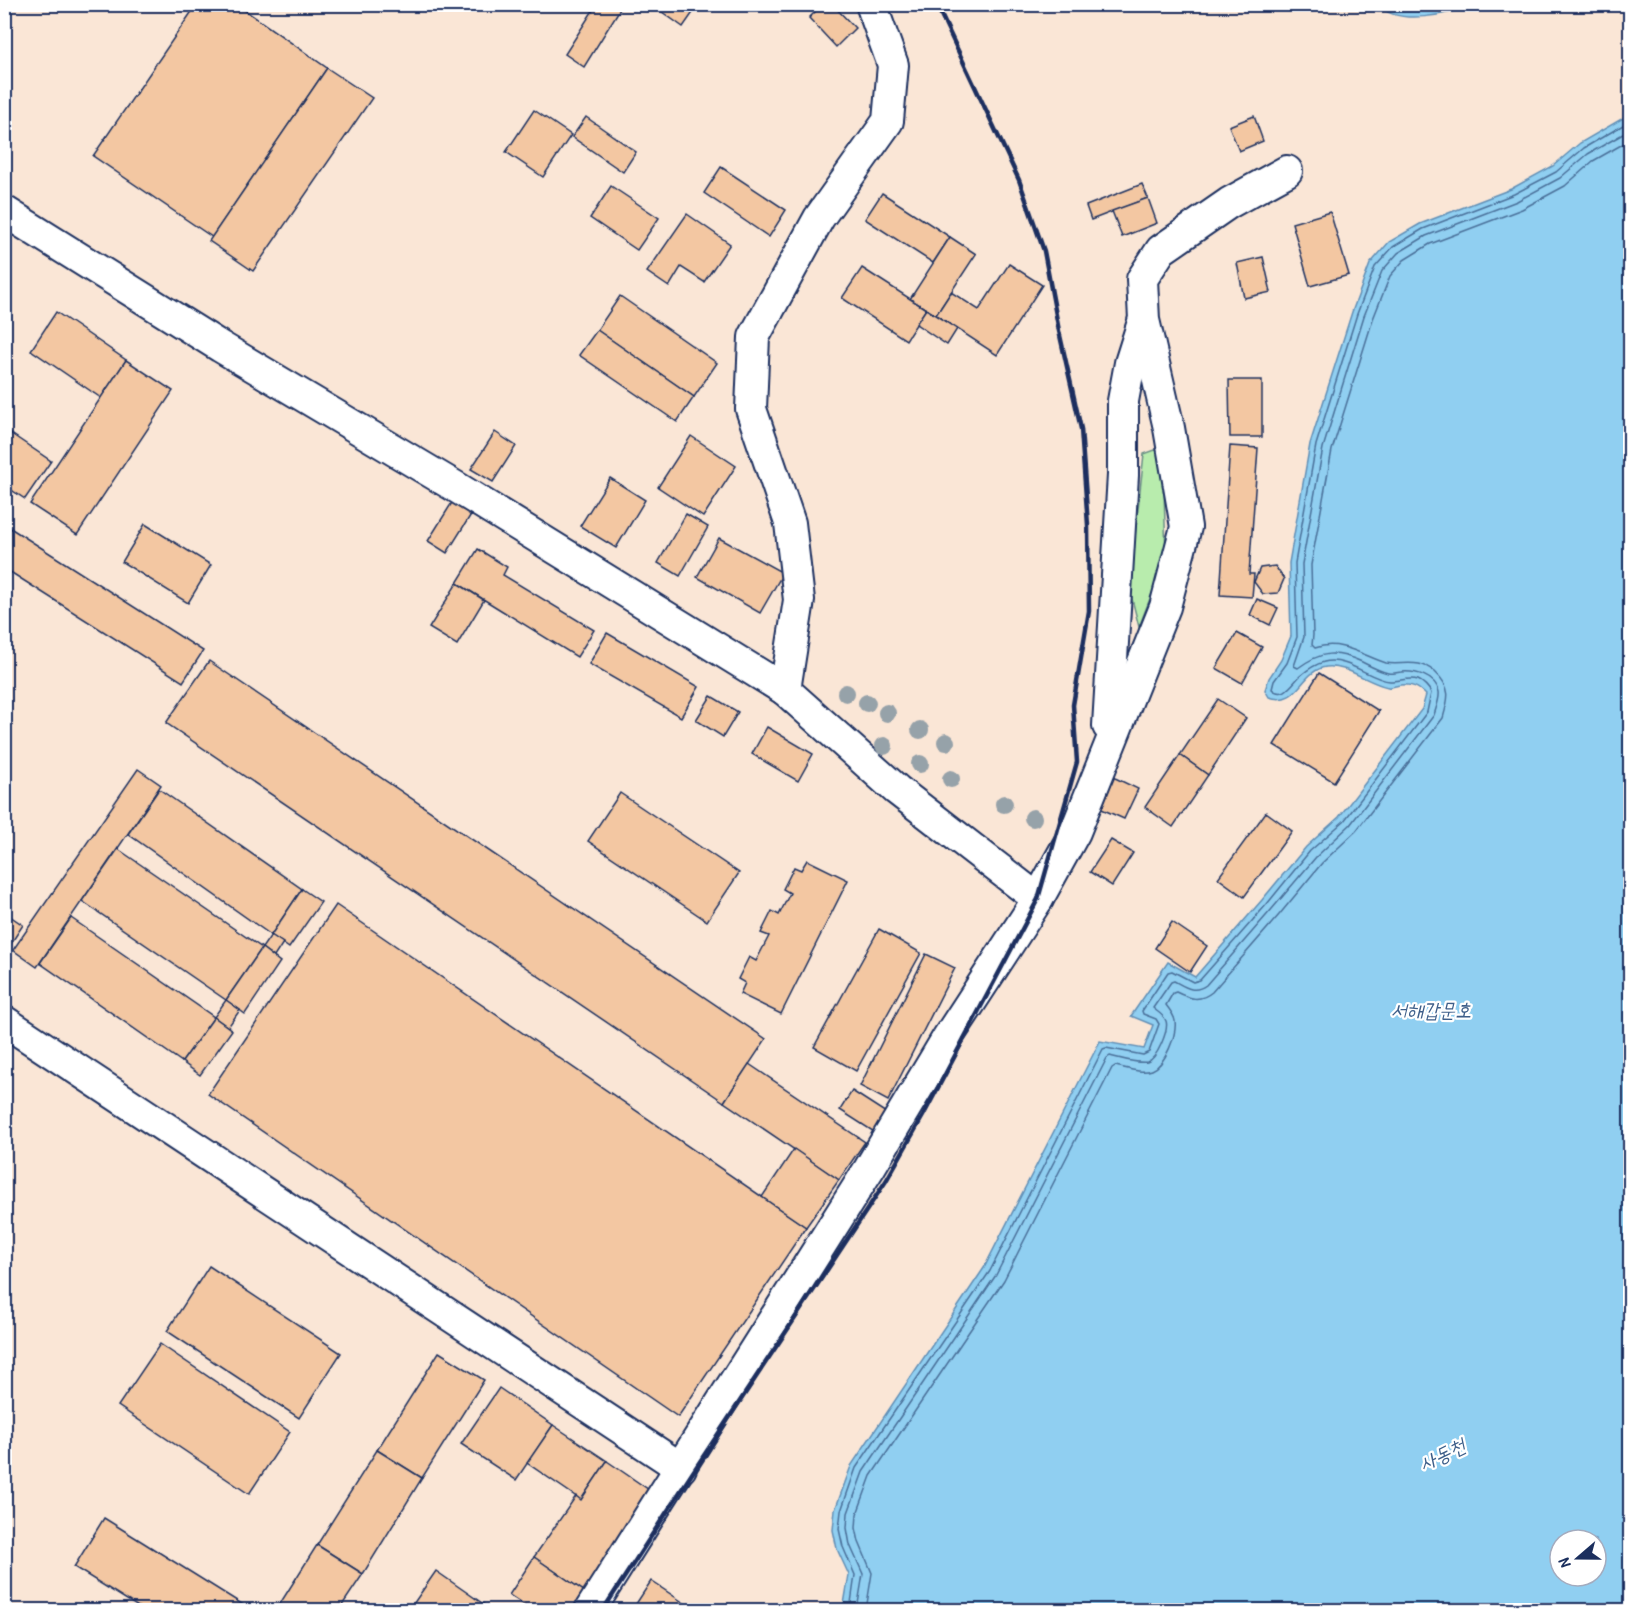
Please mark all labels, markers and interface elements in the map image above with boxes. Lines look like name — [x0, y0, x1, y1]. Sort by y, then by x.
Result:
water label: 서해갑문호 — [1391, 996, 1471, 1023]
water label: 사동천 — [1414, 1430, 1471, 1477]
north arrow — [1548, 1528, 1608, 1588]
text: N — [1552, 1555, 1576, 1571]

